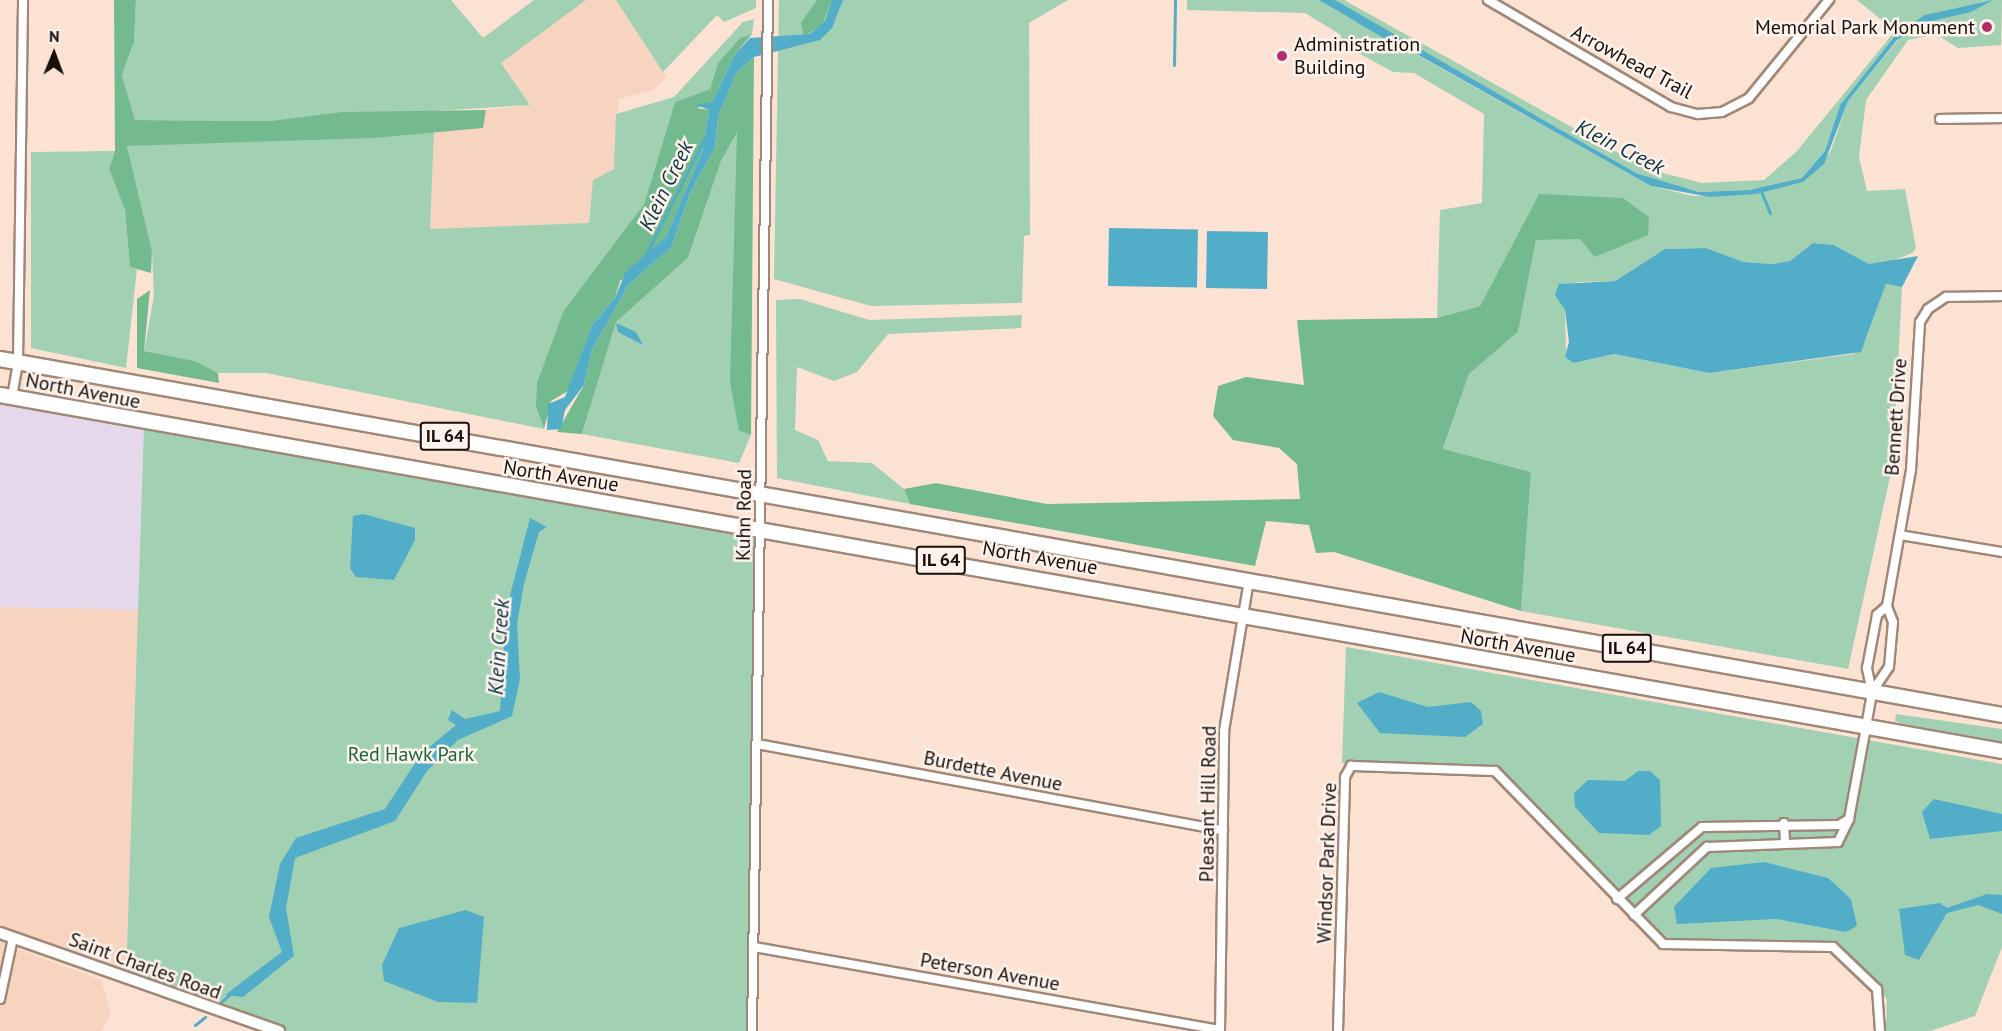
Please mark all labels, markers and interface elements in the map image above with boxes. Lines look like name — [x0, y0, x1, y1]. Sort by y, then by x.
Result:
place label: Memorial Park Monument — [1754, 15, 1975, 39]
street label: Arrowhead Trail — [1567, 20, 1697, 104]
marker: Memorial Park Monument — [1980, 20, 1994, 34]
north arrow — [24, 24, 84, 84]
text: N — [49, 26, 60, 46]
place label: Administration Building — [1294, 33, 1420, 80]
marker: Administration Building — [1275, 49, 1289, 63]
water label: Klein Creek — [1571, 114, 1669, 180]
water label: Klein Creek — [634, 137, 698, 235]
street label: Bennett Drive — [1880, 358, 1912, 476]
street label: North Avenue — [23, 368, 143, 414]
road number: IL 64 — [418, 421, 472, 451]
street label: North Avenue — [501, 455, 621, 497]
street label: Kuhn Road — [731, 469, 757, 561]
street label: North Avenue — [980, 536, 1100, 580]
road number: IL 64 — [914, 545, 968, 575]
water label: Klein Creek — [483, 598, 515, 696]
street label: North Avenue — [1458, 624, 1578, 668]
road number: IL 64 — [1600, 633, 1654, 663]
street label: Pleasant Hill Road — [1195, 725, 1221, 883]
park label: Red Hawk Park — [348, 742, 474, 766]
street label: Burdette Avenue — [921, 746, 1065, 796]
street label: Windsor Park Drive — [1312, 782, 1342, 944]
street label: Saint Charles Road — [66, 927, 224, 1005]
street label: Peterson Avenue — [918, 948, 1062, 996]

